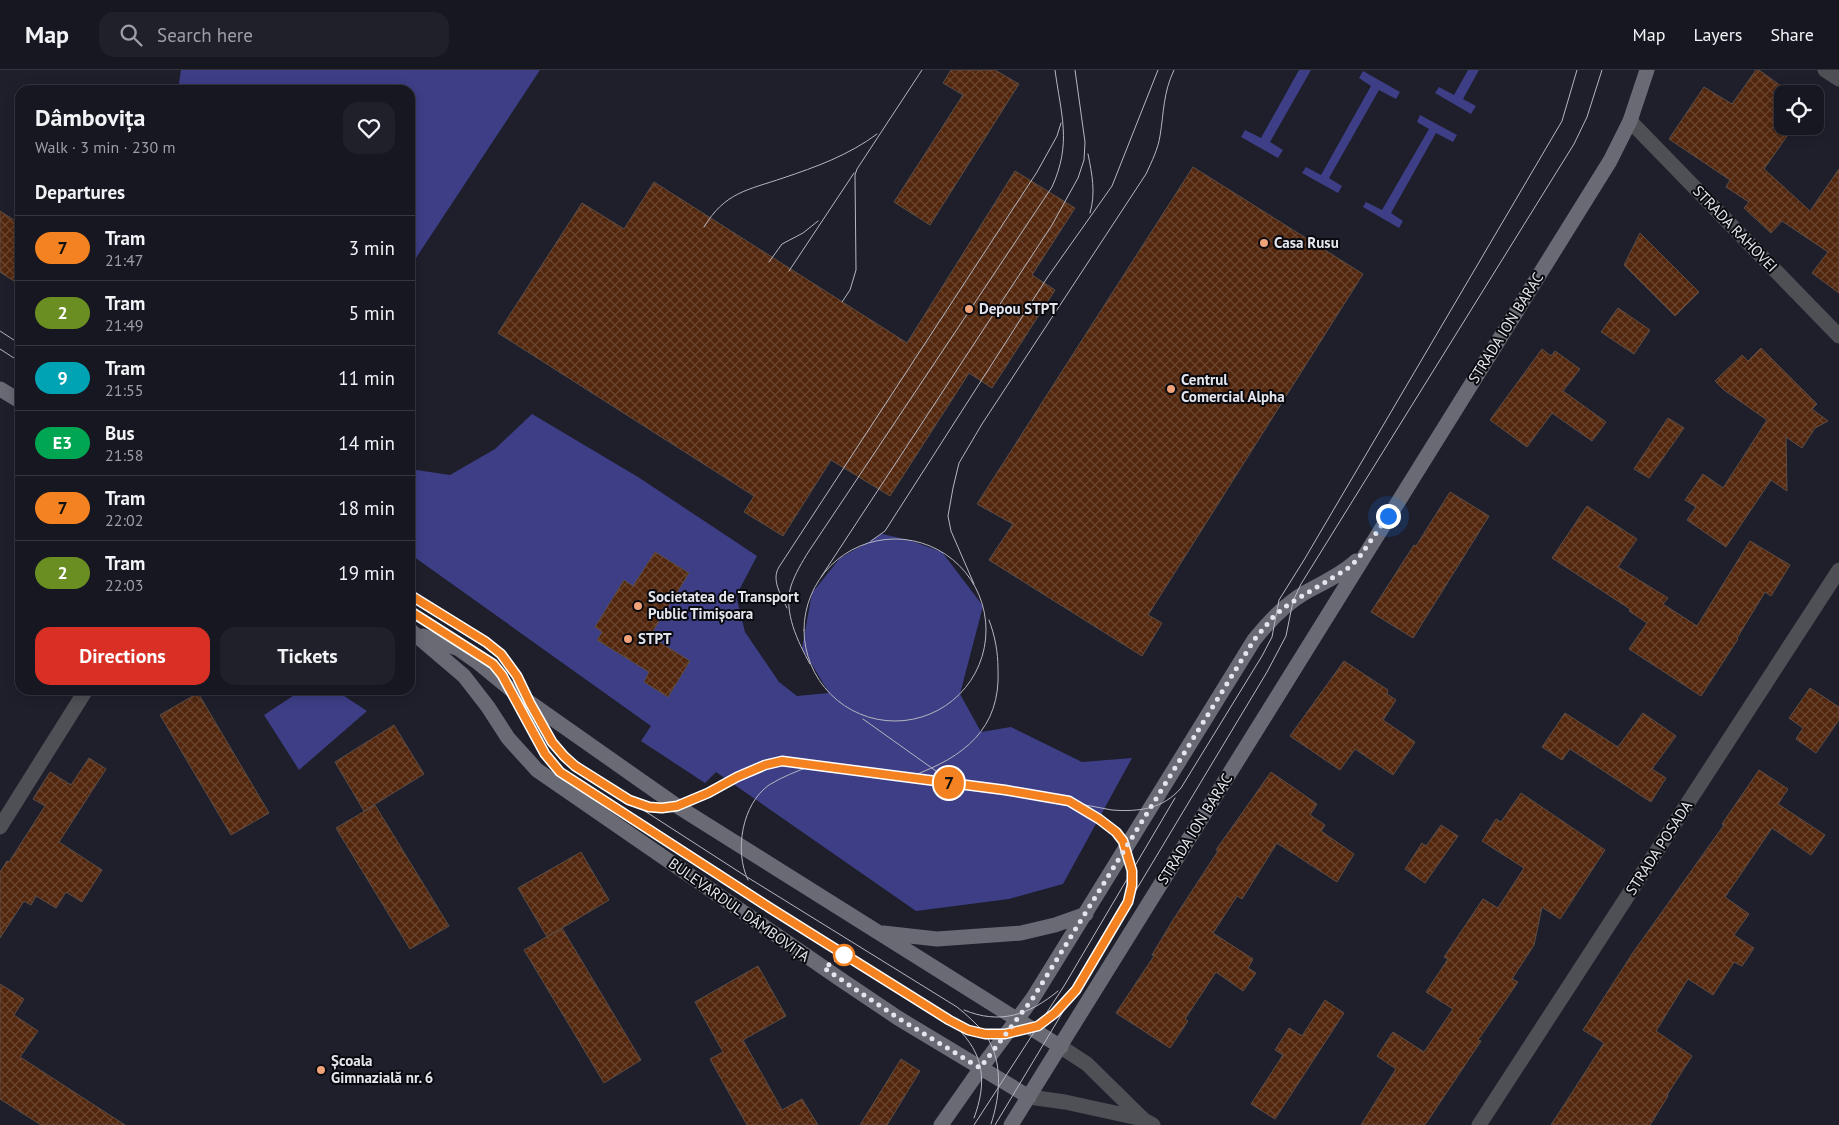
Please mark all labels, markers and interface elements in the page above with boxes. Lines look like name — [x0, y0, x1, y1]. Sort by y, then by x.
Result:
search box — [99, 12, 449, 57]
text: Map — [25, 19, 69, 50]
icon: search — [117, 21, 145, 49]
text: Search here — [157, 23, 253, 47]
text: Map — [1633, 23, 1665, 46]
text: Layers — [1693, 23, 1742, 46]
text: Share — [1770, 23, 1814, 46]
map controls — [1774, 85, 1824, 135]
button: locate — [1774, 85, 1824, 135]
text: Dâmbovița — [35, 102, 145, 133]
button: heart — [343, 102, 395, 154]
text: Walk · 3 min · 230 m — [35, 137, 175, 157]
text: Departures — [35, 180, 125, 204]
street label: STRADA RAHOVEI — [1689, 181, 1782, 276]
text: Tram — [105, 226, 145, 250]
place label: Casa Rusu — [1274, 233, 1339, 252]
text: 7 — [57, 236, 68, 259]
text: 3 min — [349, 236, 395, 260]
marker: Casa Rusu — [1258, 237, 1270, 249]
text: 21:47 — [105, 250, 143, 270]
street label: STRADA ION BARAC — [1464, 269, 1547, 387]
text: Tram — [105, 291, 145, 315]
place label: Depou STPT — [979, 299, 1058, 318]
text: 2 — [57, 301, 68, 324]
text: 5 min — [349, 301, 395, 325]
marker: Depou STPT — [963, 303, 975, 315]
text: 21:49 — [105, 315, 143, 335]
text: Tram — [105, 356, 145, 380]
text: 9 — [57, 366, 68, 389]
text: 11 min — [338, 366, 395, 390]
place label: Centrul Comercial Alpha — [1181, 370, 1285, 406]
text: 21:55 — [105, 380, 143, 400]
marker: Centrul Comercial Alpha — [1165, 383, 1177, 395]
text: Bus — [105, 421, 134, 445]
text: E3 — [53, 431, 72, 454]
text: 14 min — [338, 431, 395, 455]
text: 21:58 — [105, 445, 143, 465]
text: Tram — [105, 486, 145, 510]
text: 7 — [57, 496, 68, 519]
text: 18 min — [338, 496, 395, 520]
your location — [1376, 504, 1401, 529]
text: 22:02 — [105, 510, 143, 530]
text: Tram — [105, 551, 145, 575]
text: 2 — [57, 561, 68, 584]
text: 19 min — [338, 561, 395, 585]
text: 22:03 — [105, 575, 143, 595]
place label: Societatea de Transport Public Timișoara — [648, 587, 800, 623]
marker: Societatea de Transport Public Timișoara — [632, 600, 644, 612]
button: Directions — [35, 627, 210, 685]
button: Tickets — [220, 627, 395, 685]
place label: STPT — [638, 629, 672, 648]
marker: STPT — [622, 633, 634, 645]
line badge: 7 — [933, 767, 965, 799]
street label: STRADA ION BARAC — [1153, 770, 1236, 888]
text: 7 — [944, 771, 954, 794]
street label: STRADA POSADA — [1621, 797, 1696, 898]
street label: BULEVARDUL DÂMBOVIȚA — [665, 854, 814, 966]
unlabelled marker — [833, 944, 855, 966]
place label: Școala Gimnazială nr. 6 — [331, 1051, 433, 1087]
marker: Școala Gimnazială nr. 6 — [315, 1064, 327, 1076]

